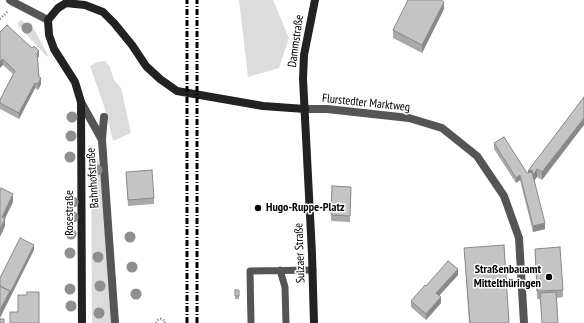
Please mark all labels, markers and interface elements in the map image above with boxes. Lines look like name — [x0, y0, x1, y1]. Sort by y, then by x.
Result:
street label: Dammstraße — [285, 14, 307, 68]
street label: Flurstedter Marktweg — [321, 91, 411, 115]
street label: Bahnhofstraße — [84, 147, 102, 209]
street label: Rosestraße — [63, 190, 77, 236]
place label: Hugo-Ruppe-Platz — [266, 201, 344, 215]
marker: Hugo-Ruppe-Platz — [253, 203, 263, 213]
street label: Sulzaer Straße — [292, 223, 308, 283]
place label: Straßenbauamt Mittelthüringen — [474, 263, 541, 291]
marker: Straßenbauamt Mittelthüringen — [544, 272, 554, 282]

